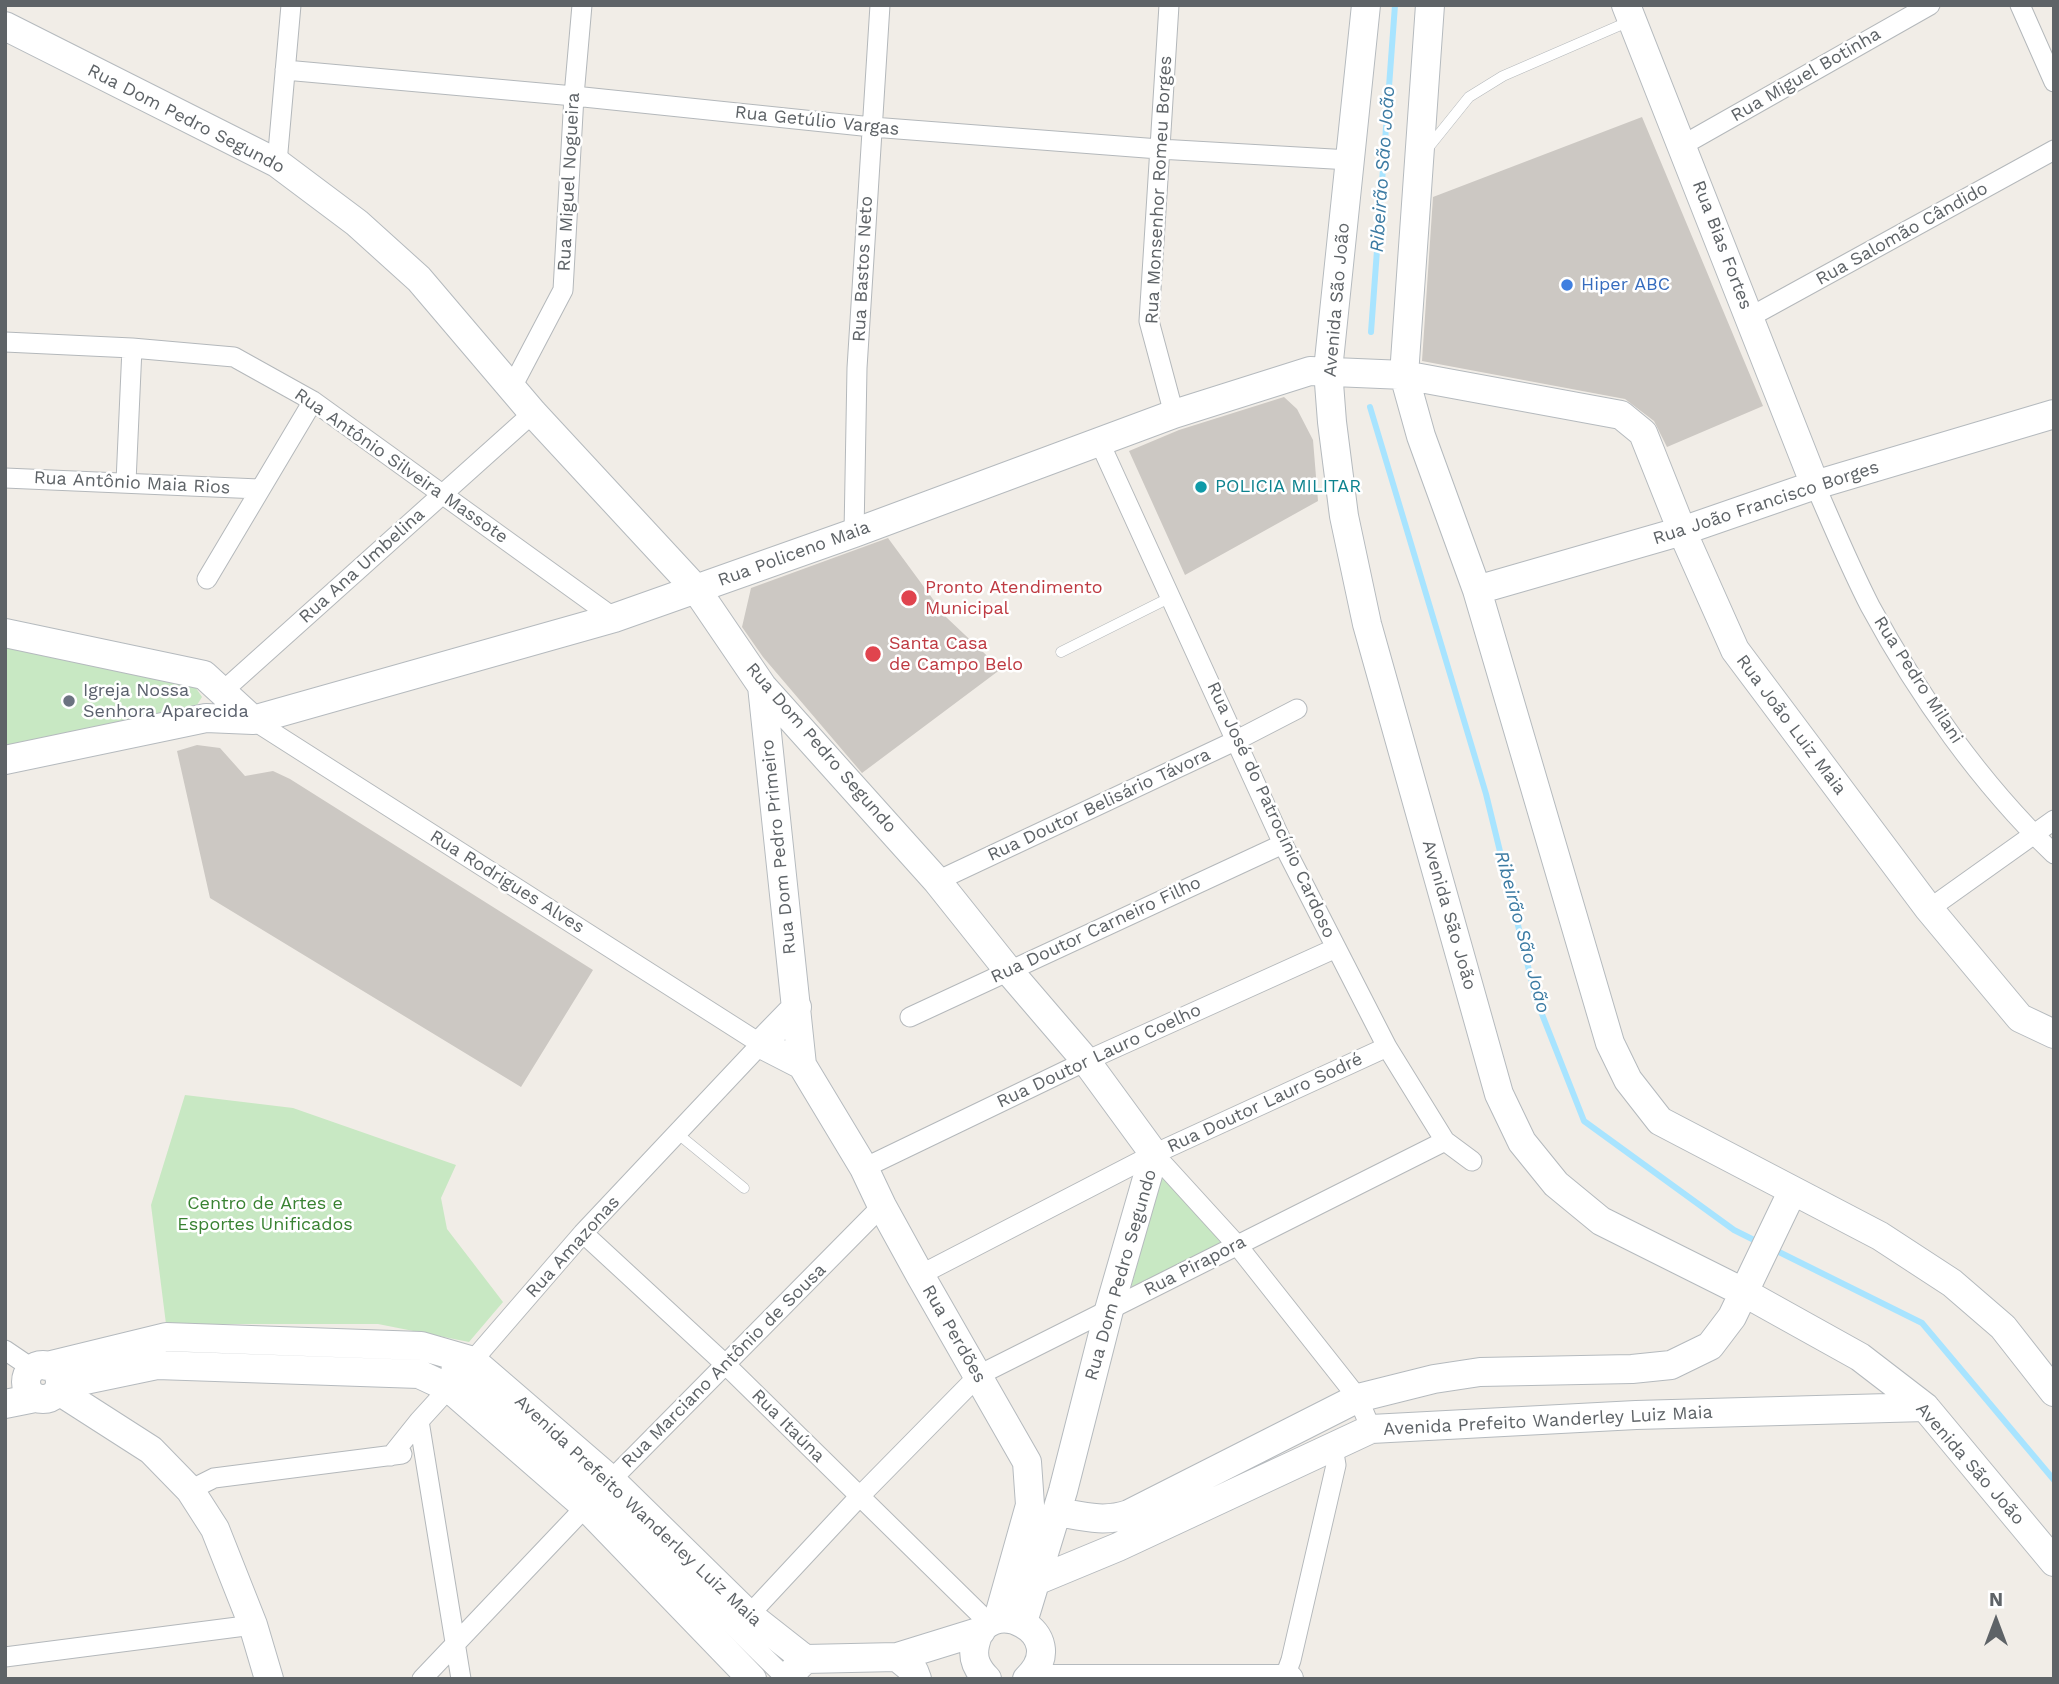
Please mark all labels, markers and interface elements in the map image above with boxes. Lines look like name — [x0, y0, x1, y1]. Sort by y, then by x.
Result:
street label: Rua Miguel Botinha — [1727, 23, 1885, 127]
street label: Rua Monsenhor Romeu Borges — [1141, 55, 1177, 325]
street label: Rua Dom Pedro Segundo — [84, 60, 288, 178]
water label: Ribeirão São João — [1366, 85, 1400, 253]
street label: Rua Miguel Nogueira — [554, 92, 584, 272]
street label: Rua Getúlio Vargas — [734, 102, 900, 140]
street label: Rua Bias Fortes — [1687, 177, 1757, 313]
street label: Rua Salomão Cândido — [1812, 178, 1992, 290]
street label: Rua Bastos Neto — [848, 195, 878, 343]
street label: Avenida São João — [1319, 222, 1355, 378]
place label: Hiper ABC — [1581, 274, 1670, 296]
marker: Hiper ABC — [1559, 277, 1575, 293]
street label: Rua Antônio Silveira Massote — [290, 384, 512, 548]
street label: Rua João Francisco Borges — [1650, 456, 1882, 550]
street label: Rua Antônio Maia Rios — [33, 467, 231, 499]
place label: POLICIA MILITAR — [1215, 476, 1361, 498]
marker: POLICIA MILITAR — [1193, 479, 1209, 495]
street label: Rua Ana Umbelina — [295, 504, 429, 628]
street label: Rua Policeno Maia — [715, 516, 873, 592]
place label: Pronto Atendimento Municipal — [925, 577, 1103, 620]
marker: Pronto Atendimento Municipal — [899, 588, 919, 608]
street label: Rua Pedro Milani — [1869, 612, 1967, 748]
place label: Santa Casa de Campo Belo — [889, 633, 1023, 676]
marker: Santa Casa de Campo Belo — [863, 644, 883, 664]
street label: Rua João Luiz Maia — [1731, 651, 1851, 799]
street label: Rua Dom Pedro Segundo — [741, 658, 901, 838]
street label: Rua José do Patrocínio Cardoso — [1202, 678, 1340, 942]
place label: Igreja Nossa Senhora Aparecida — [83, 680, 249, 722]
marker: Igreja Nossa Senhora Aparecida — [61, 693, 77, 709]
street label: Rua Dom Pedro Primeiro — [757, 738, 801, 956]
street label: Rua Doutor Belisário Távora — [984, 744, 1214, 866]
street label: Rua Rodrigues Alves — [426, 826, 588, 938]
street label: Avenida São João — [1417, 838, 1481, 992]
water label: Ribeirão São João — [1489, 848, 1555, 1016]
street label: Rua Doutor Carneiro Filho — [988, 872, 1204, 988]
street label: Rua Doutor Lauro Coelho — [993, 999, 1205, 1113]
street label: Rua Doutor Lauro Sodré — [1164, 1048, 1366, 1158]
street label: Rua Dom Pedro Segundo — [1080, 1167, 1162, 1383]
street label: Rua Amazonas — [522, 1192, 624, 1302]
park label: Centro de Artes e Esportes Unificados — [177, 1193, 353, 1236]
street label: Rua Pirapora — [1140, 1231, 1250, 1301]
street label: Rua Marciano Antônio de Sousa — [617, 1259, 831, 1473]
street label: Rua Perdões — [917, 1281, 991, 1387]
street label: Rua Itaúna — [747, 1385, 829, 1467]
street label: Avenida Prefeito Wanderley Luiz Maia — [510, 1391, 766, 1631]
street label: Avenida São João — [1911, 1398, 2029, 1530]
street label: Avenida Prefeito Wanderley Luiz Maia — [1383, 1402, 1713, 1440]
north arrow — [1961, 1586, 2031, 1656]
text: N — [1989, 1588, 2003, 1611]

